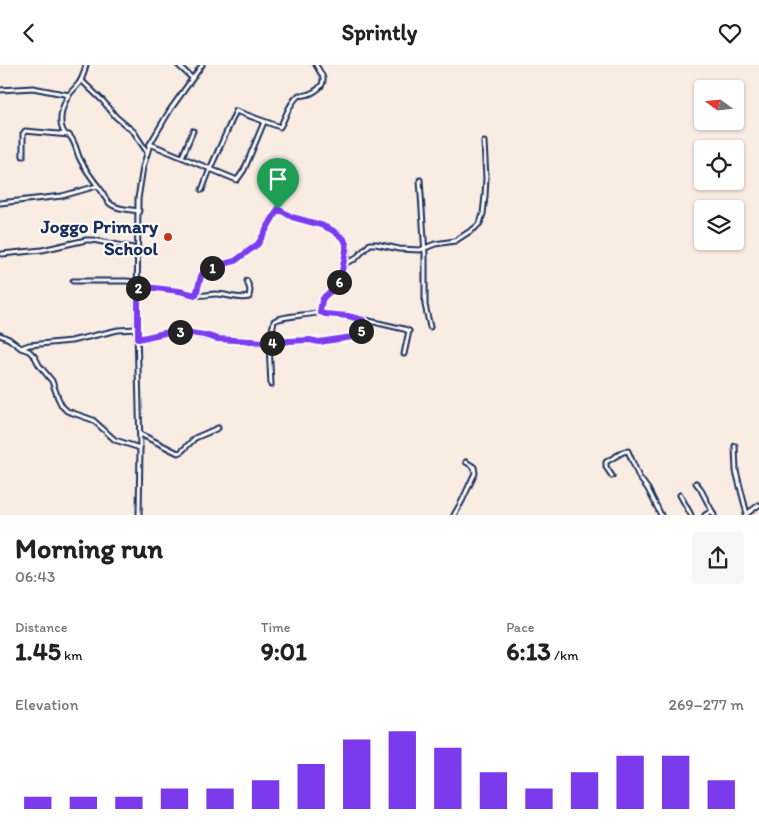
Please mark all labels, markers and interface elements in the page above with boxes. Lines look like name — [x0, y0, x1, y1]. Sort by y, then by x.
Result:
icon: back — [15, 19, 43, 47]
text: Sprintly — [342, 19, 417, 46]
icon: heart — [716, 19, 744, 47]
north arrow — [694, 80, 744, 130]
map controls — [694, 80, 744, 250]
button: locate — [694, 140, 744, 190]
pin — [257, 158, 299, 209]
icon: arrive — [264, 165, 292, 193]
button: layers — [694, 200, 744, 250]
place label: Joggo Primary School — [40, 215, 159, 260]
marker: Joggo Primary School — [162, 231, 174, 243]
pin: 1 — [200, 255, 224, 281]
text: 1 — [209, 260, 216, 277]
pin: 6 — [326, 269, 352, 295]
text: 6 — [336, 274, 343, 291]
pin: 2 — [126, 275, 150, 301]
text: 2 — [135, 280, 142, 297]
pin: 3 — [168, 319, 192, 345]
pin: 5 — [348, 319, 374, 343]
text: 5 — [358, 323, 365, 340]
text: 3 — [177, 324, 184, 341]
pin: 4 — [260, 331, 284, 355]
text: 4 — [268, 335, 277, 352]
text: Morning run — [15, 531, 163, 565]
button: share — [692, 532, 744, 584]
text: 06:43 — [15, 567, 56, 586]
text: Distance — [15, 619, 67, 636]
text: Time — [261, 619, 291, 636]
text: Pace — [506, 619, 534, 636]
text: 1.45 — [15, 636, 61, 666]
text: 9:01 — [261, 636, 307, 666]
text: 6:13 — [506, 636, 551, 666]
text: km — [61, 647, 83, 664]
text: /km — [551, 647, 578, 664]
text: Elevation — [15, 695, 79, 714]
text: 269–277 m — [668, 695, 744, 714]

